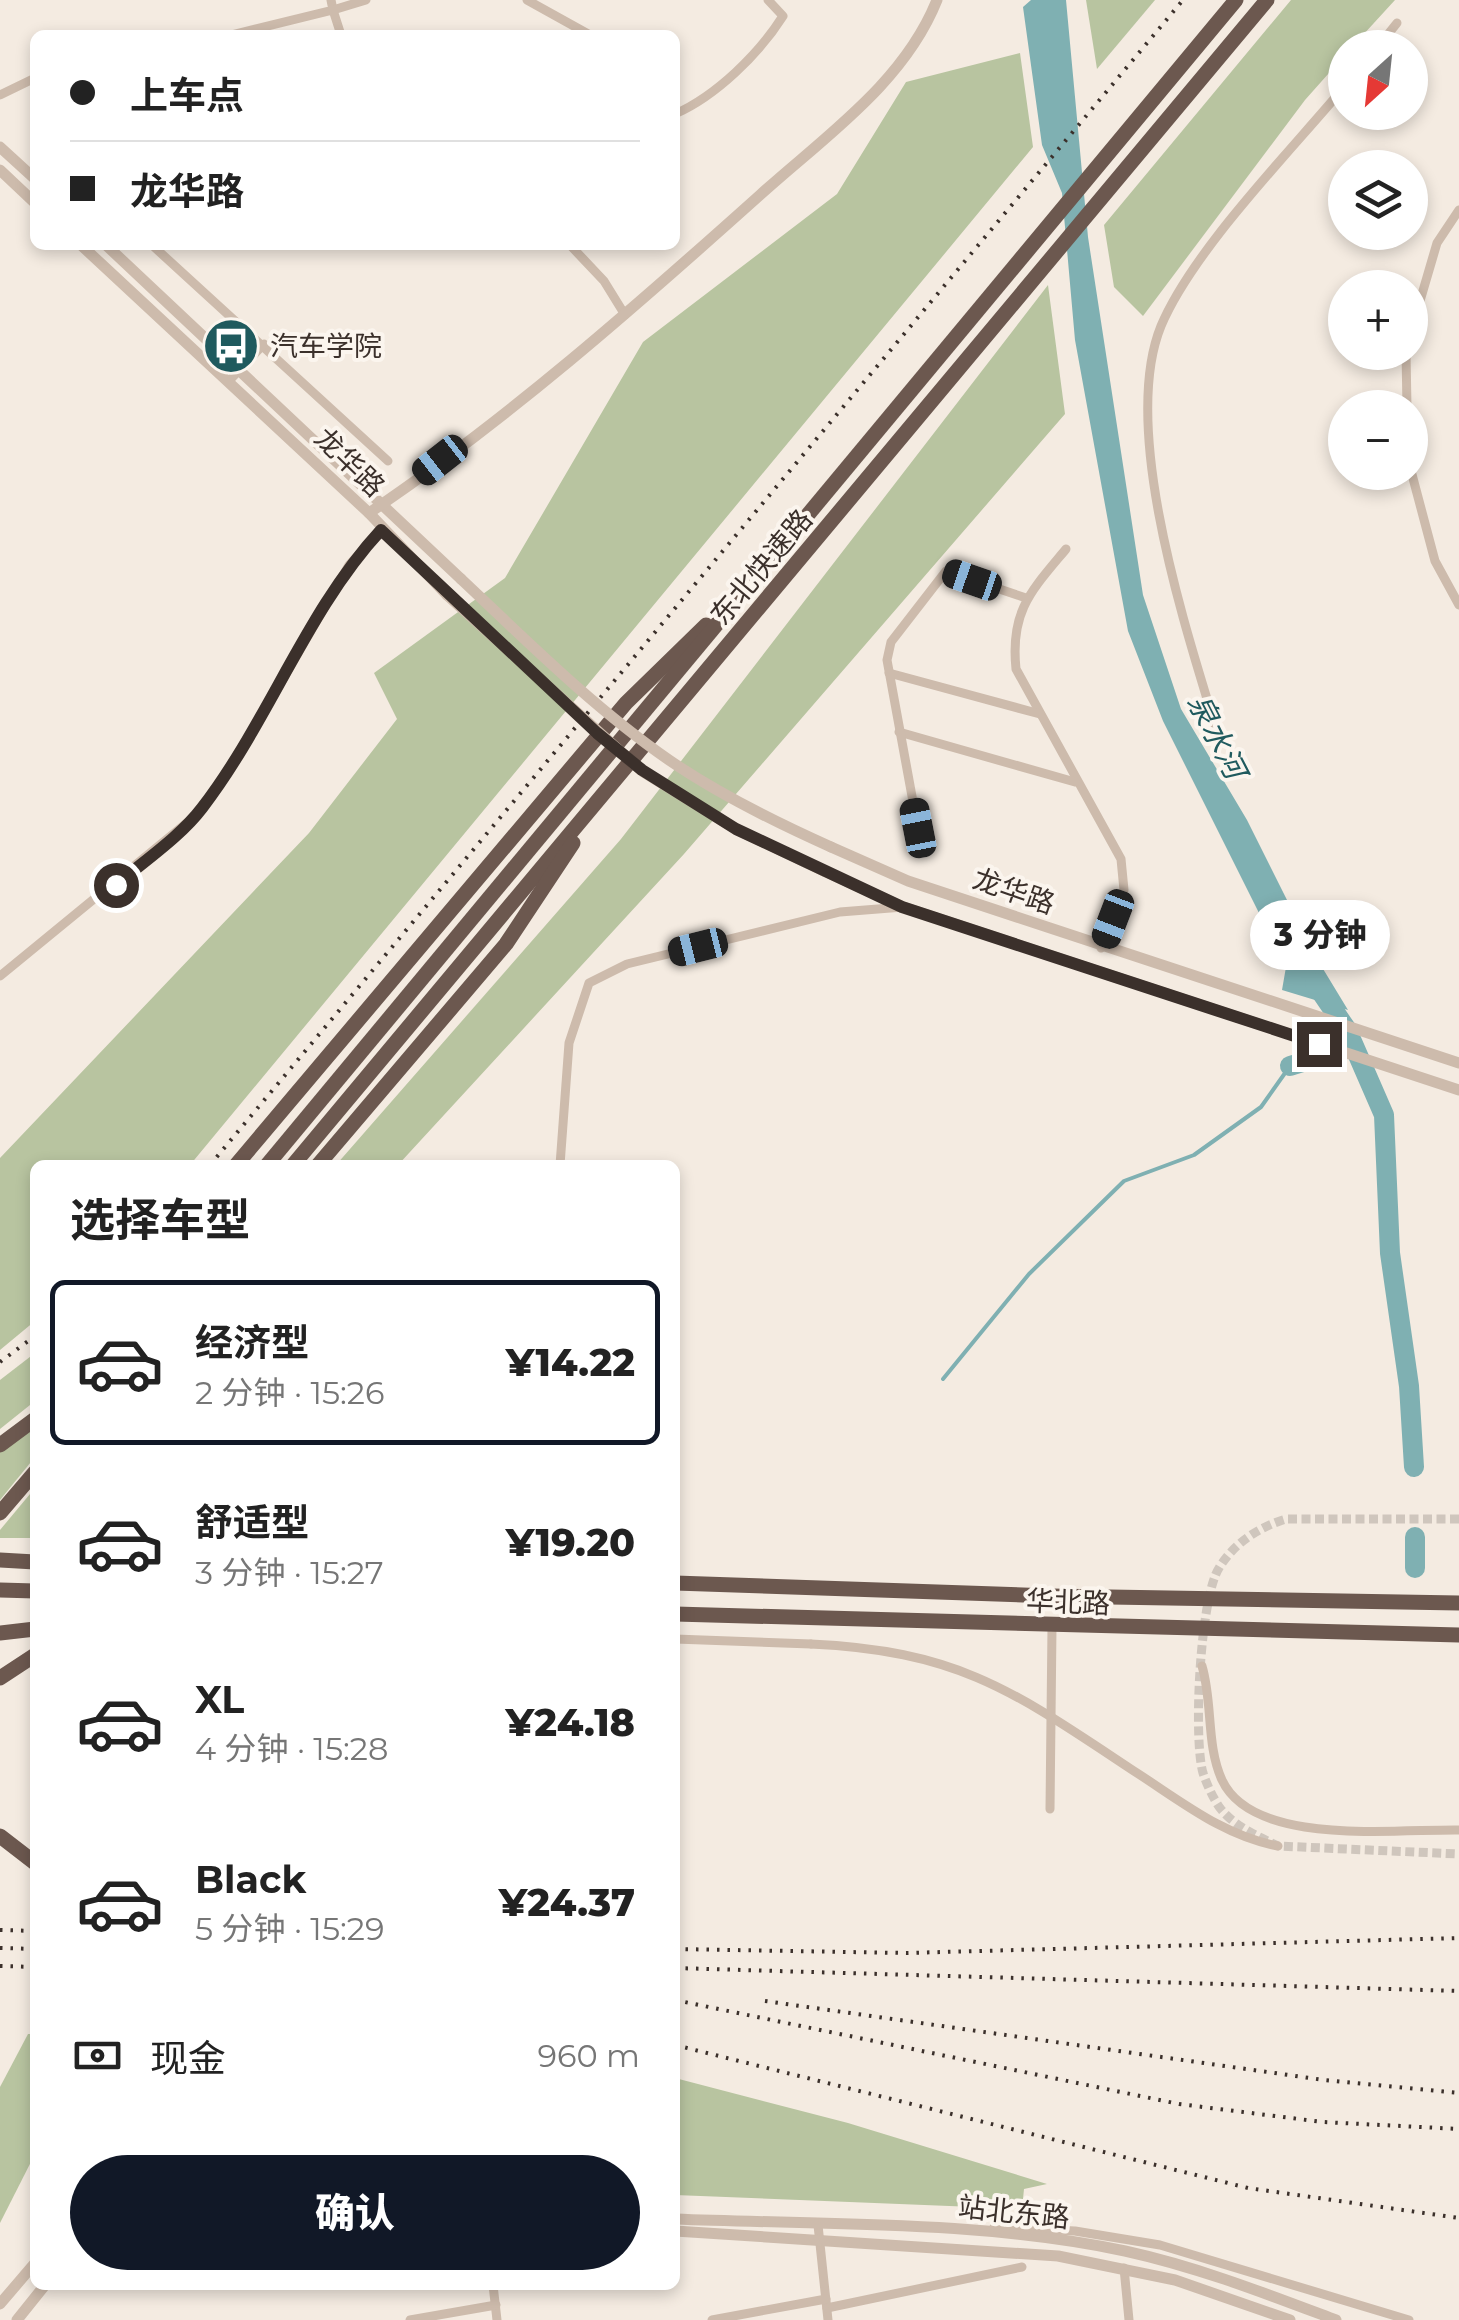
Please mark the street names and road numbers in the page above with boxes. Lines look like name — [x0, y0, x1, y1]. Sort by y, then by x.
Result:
street label: 龙华路 — [308, 421, 392, 503]
street label: 东北快速路 — [703, 502, 819, 632]
street label: 龙华路 — [969, 861, 1059, 921]
street label: 华北路 — [1025, 1584, 1111, 1620]
street label: 站北东路 — [957, 2189, 1071, 2235]

